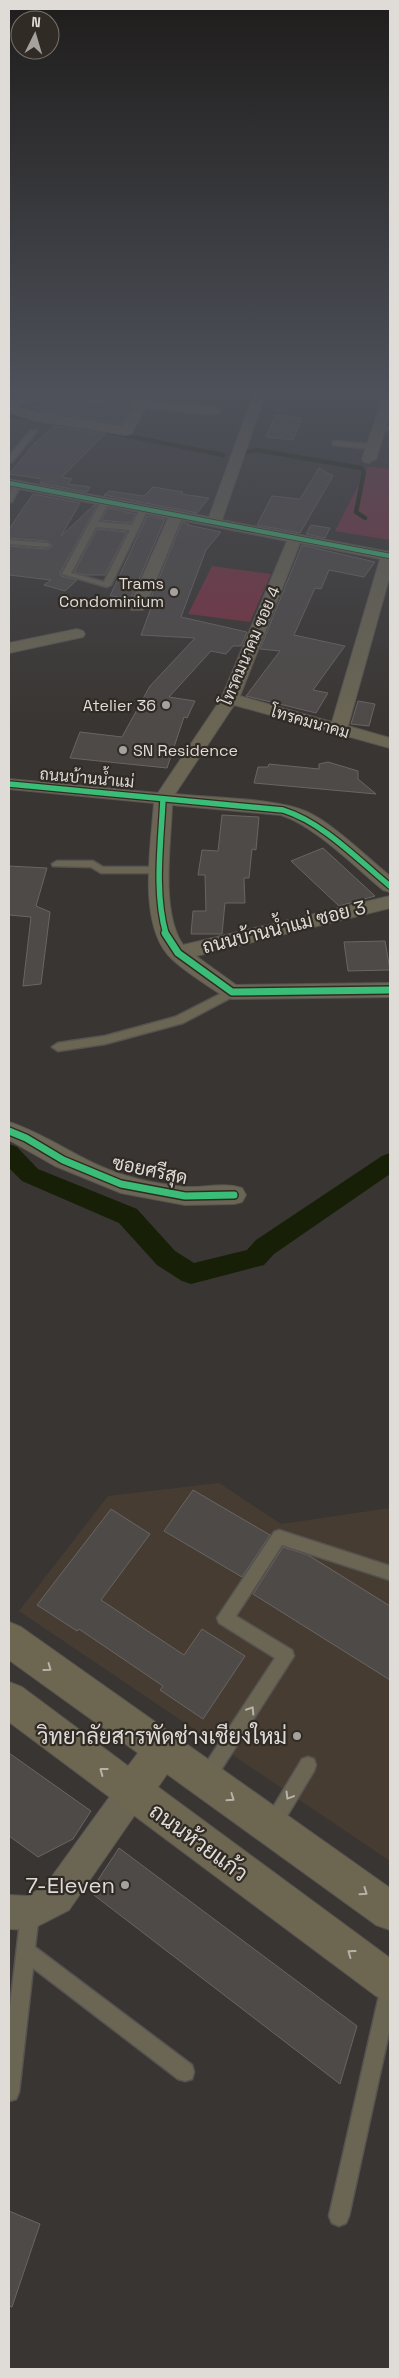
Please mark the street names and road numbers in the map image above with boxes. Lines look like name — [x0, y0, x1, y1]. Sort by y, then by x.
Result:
street label: โทรคมนาคม ซอย 4 — [214, 583, 285, 710]
street label: โทรคมนาคม — [267, 699, 352, 743]
street label: ถนนบ้านน้ำแม่ — [39, 759, 136, 793]
street label: ถนนบ้านน้ำแม่ ซอย 3 — [199, 892, 368, 959]
street label: ซอยศรีสุด — [110, 1150, 190, 1190]
street label: ถนนห้วยแก้ว — [144, 1797, 254, 1887]

